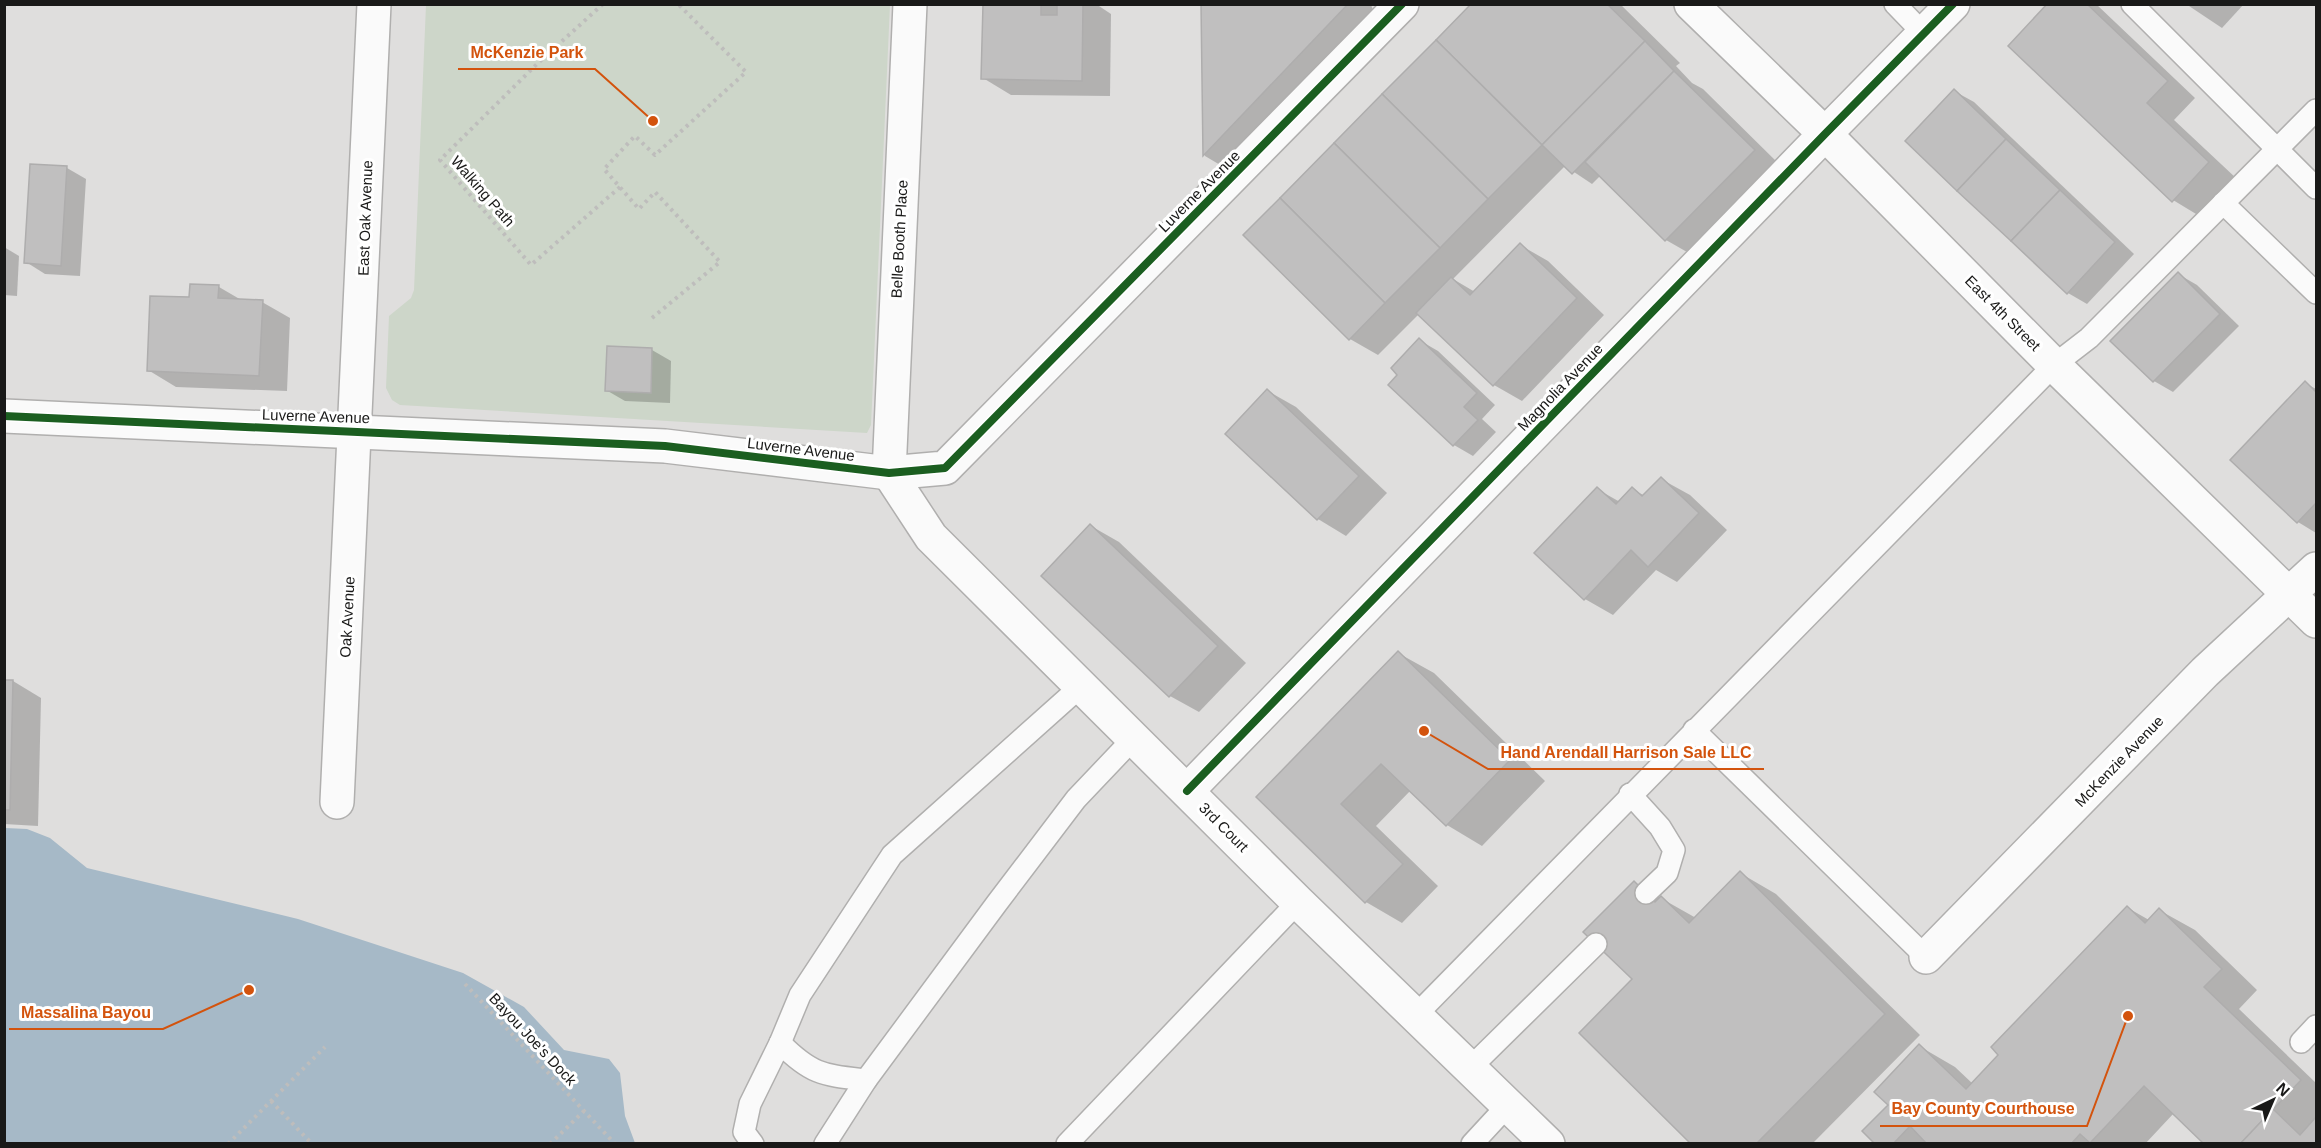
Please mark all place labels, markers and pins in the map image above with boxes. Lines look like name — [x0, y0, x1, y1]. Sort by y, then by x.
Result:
callout: McKenzie Park — [458, 35, 595, 69]
callout: Hand Arendall Harrison Sale LLC — [1488, 735, 1764, 769]
callout: Massalina Bayou — [9, 995, 163, 1029]
callout: Bay County Courthouse — [1880, 1092, 2087, 1126]

